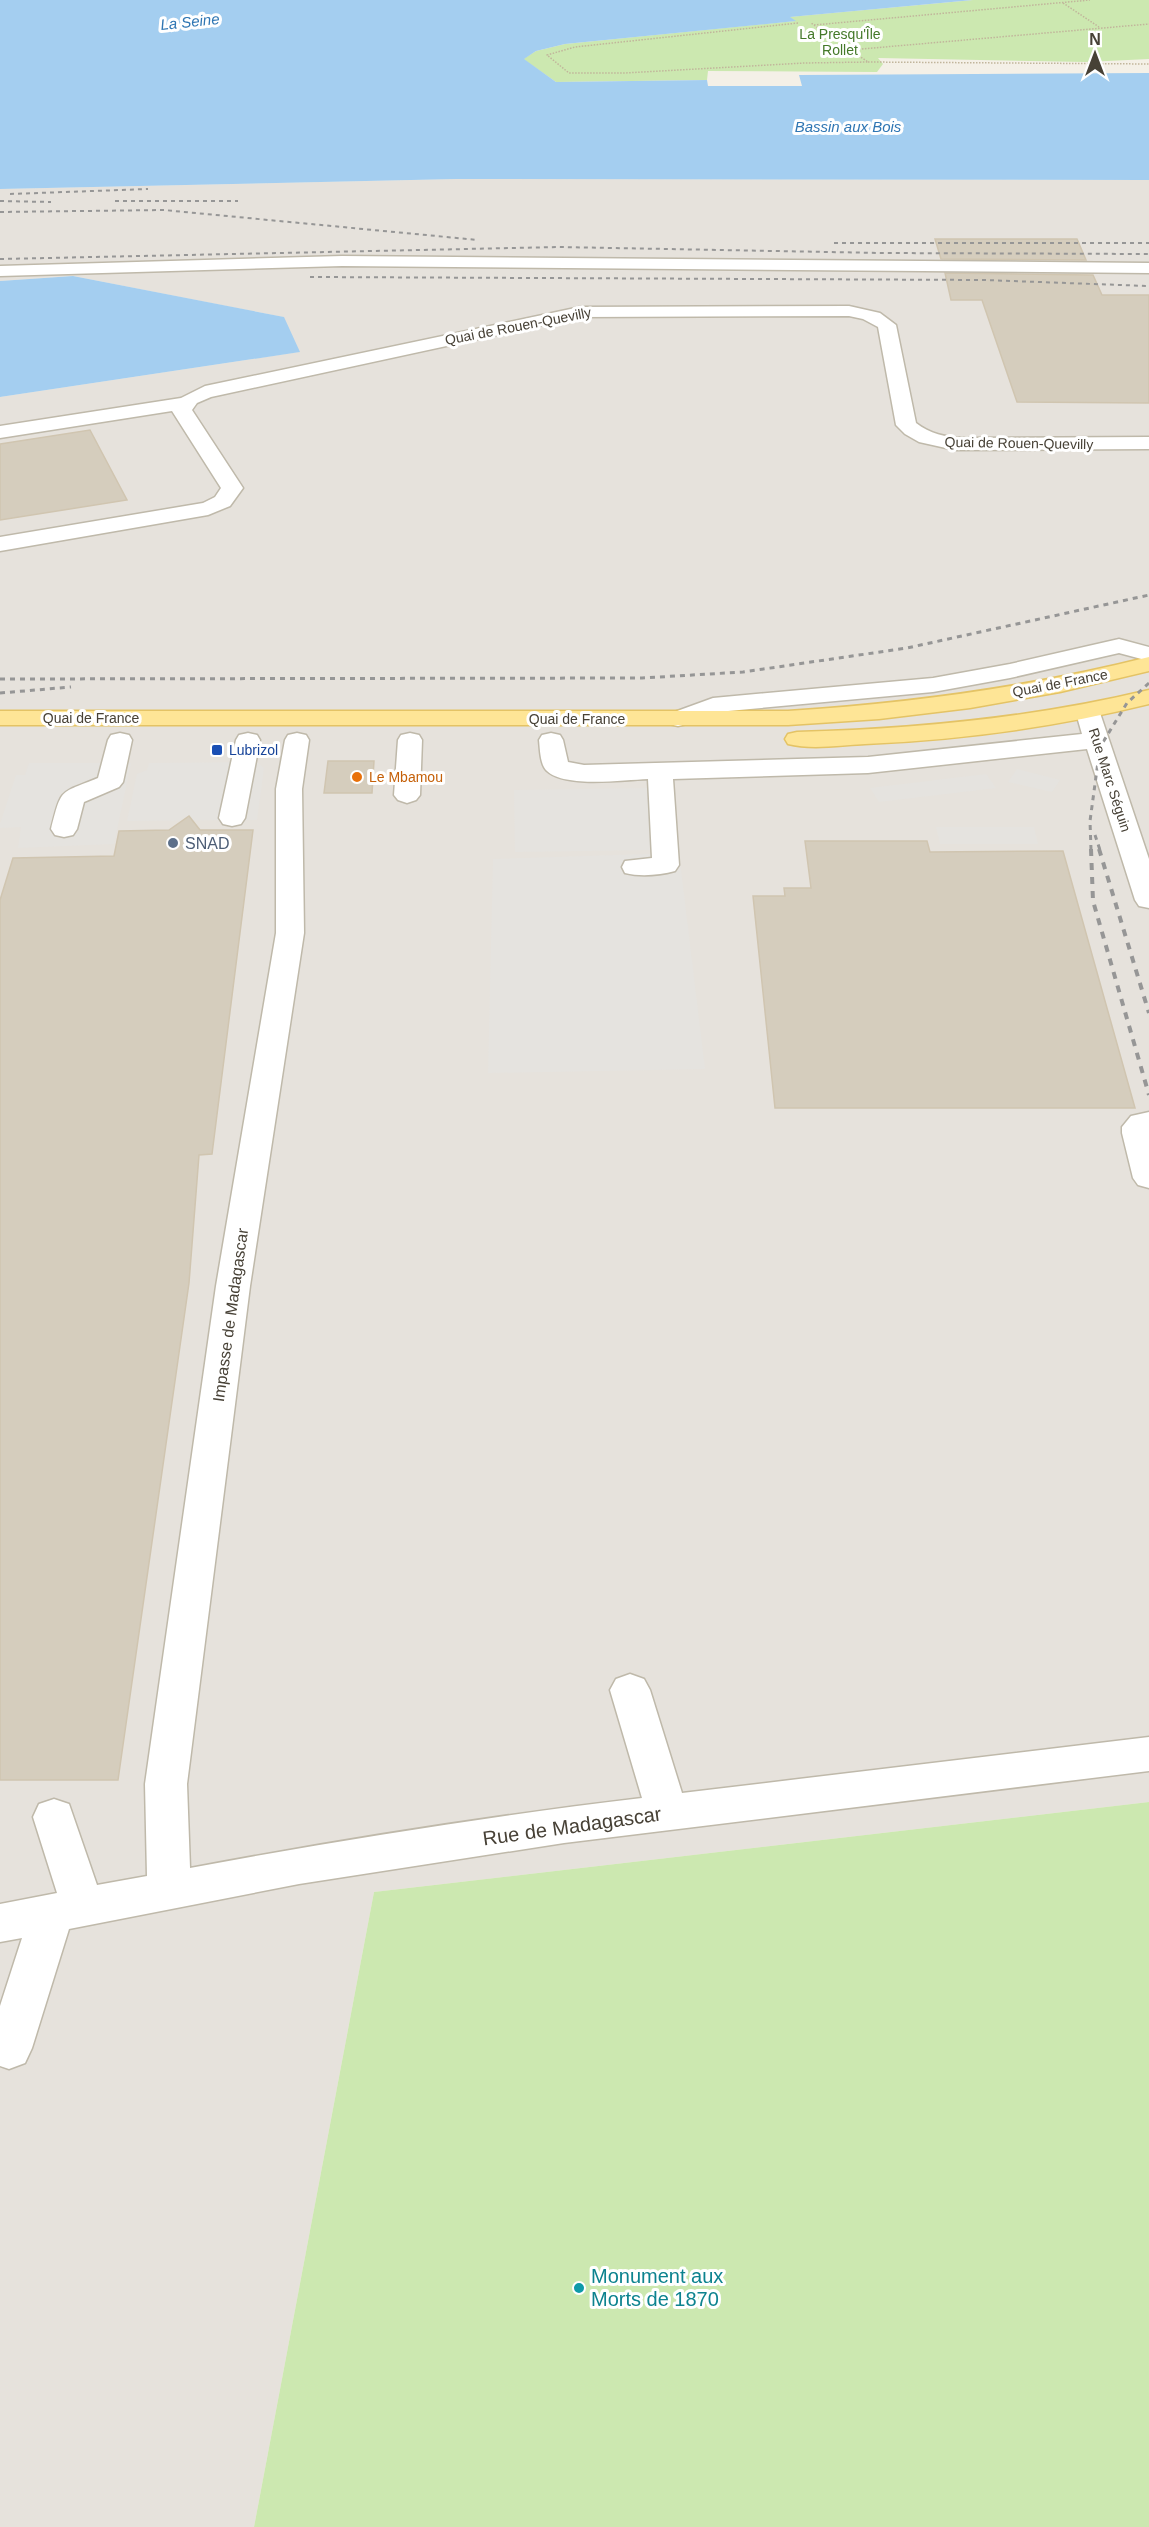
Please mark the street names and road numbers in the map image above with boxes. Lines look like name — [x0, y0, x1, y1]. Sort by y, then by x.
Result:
street label: Quai de Rouen-Quevilly — [444, 304, 592, 348]
street label: Quai de Rouen-Quevilly — [945, 434, 1093, 452]
street label: Quai de France — [1011, 666, 1109, 700]
street label: Quai de France — [43, 710, 139, 726]
street label: Quai de France — [529, 711, 625, 727]
street label: Rue Marc Séguin — [1086, 726, 1134, 834]
street label: Impasse de Madagascar — [210, 1226, 251, 1403]
street label: Rue de Madagascar — [481, 1803, 663, 1849]

